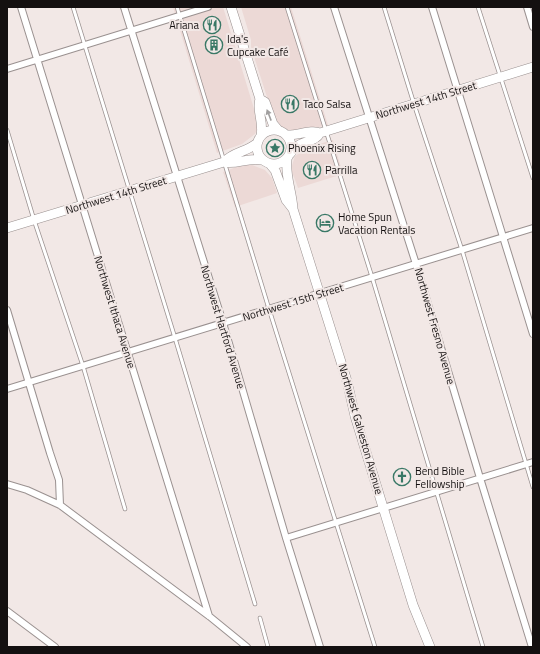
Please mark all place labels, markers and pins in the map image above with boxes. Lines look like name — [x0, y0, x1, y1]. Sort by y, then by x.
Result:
restaurant icon: Ariana — [202, 15, 222, 35]
place label: Ariana — [169, 17, 199, 33]
place label: Ida's Cupcake Café — [227, 31, 289, 60]
building icon: Ida's Cupcake Café — [204, 35, 224, 55]
restaurant icon: Taco Salsa — [280, 94, 300, 114]
place label: Taco Salsa — [303, 96, 351, 112]
place icon: Phoenix Rising — [265, 138, 285, 158]
place label: Phoenix Rising — [288, 140, 356, 156]
restaurant icon: Parrilla — [302, 160, 322, 180]
place label: Parrilla — [325, 162, 358, 178]
place label: Home Spun Vacation Rentals — [338, 209, 415, 238]
hotel icon: Home Spun Vacation Rentals — [315, 213, 335, 233]
place label: Bend Bible Fellowship — [415, 463, 465, 492]
church icon: Bend Bible Fellowship — [392, 467, 412, 487]

